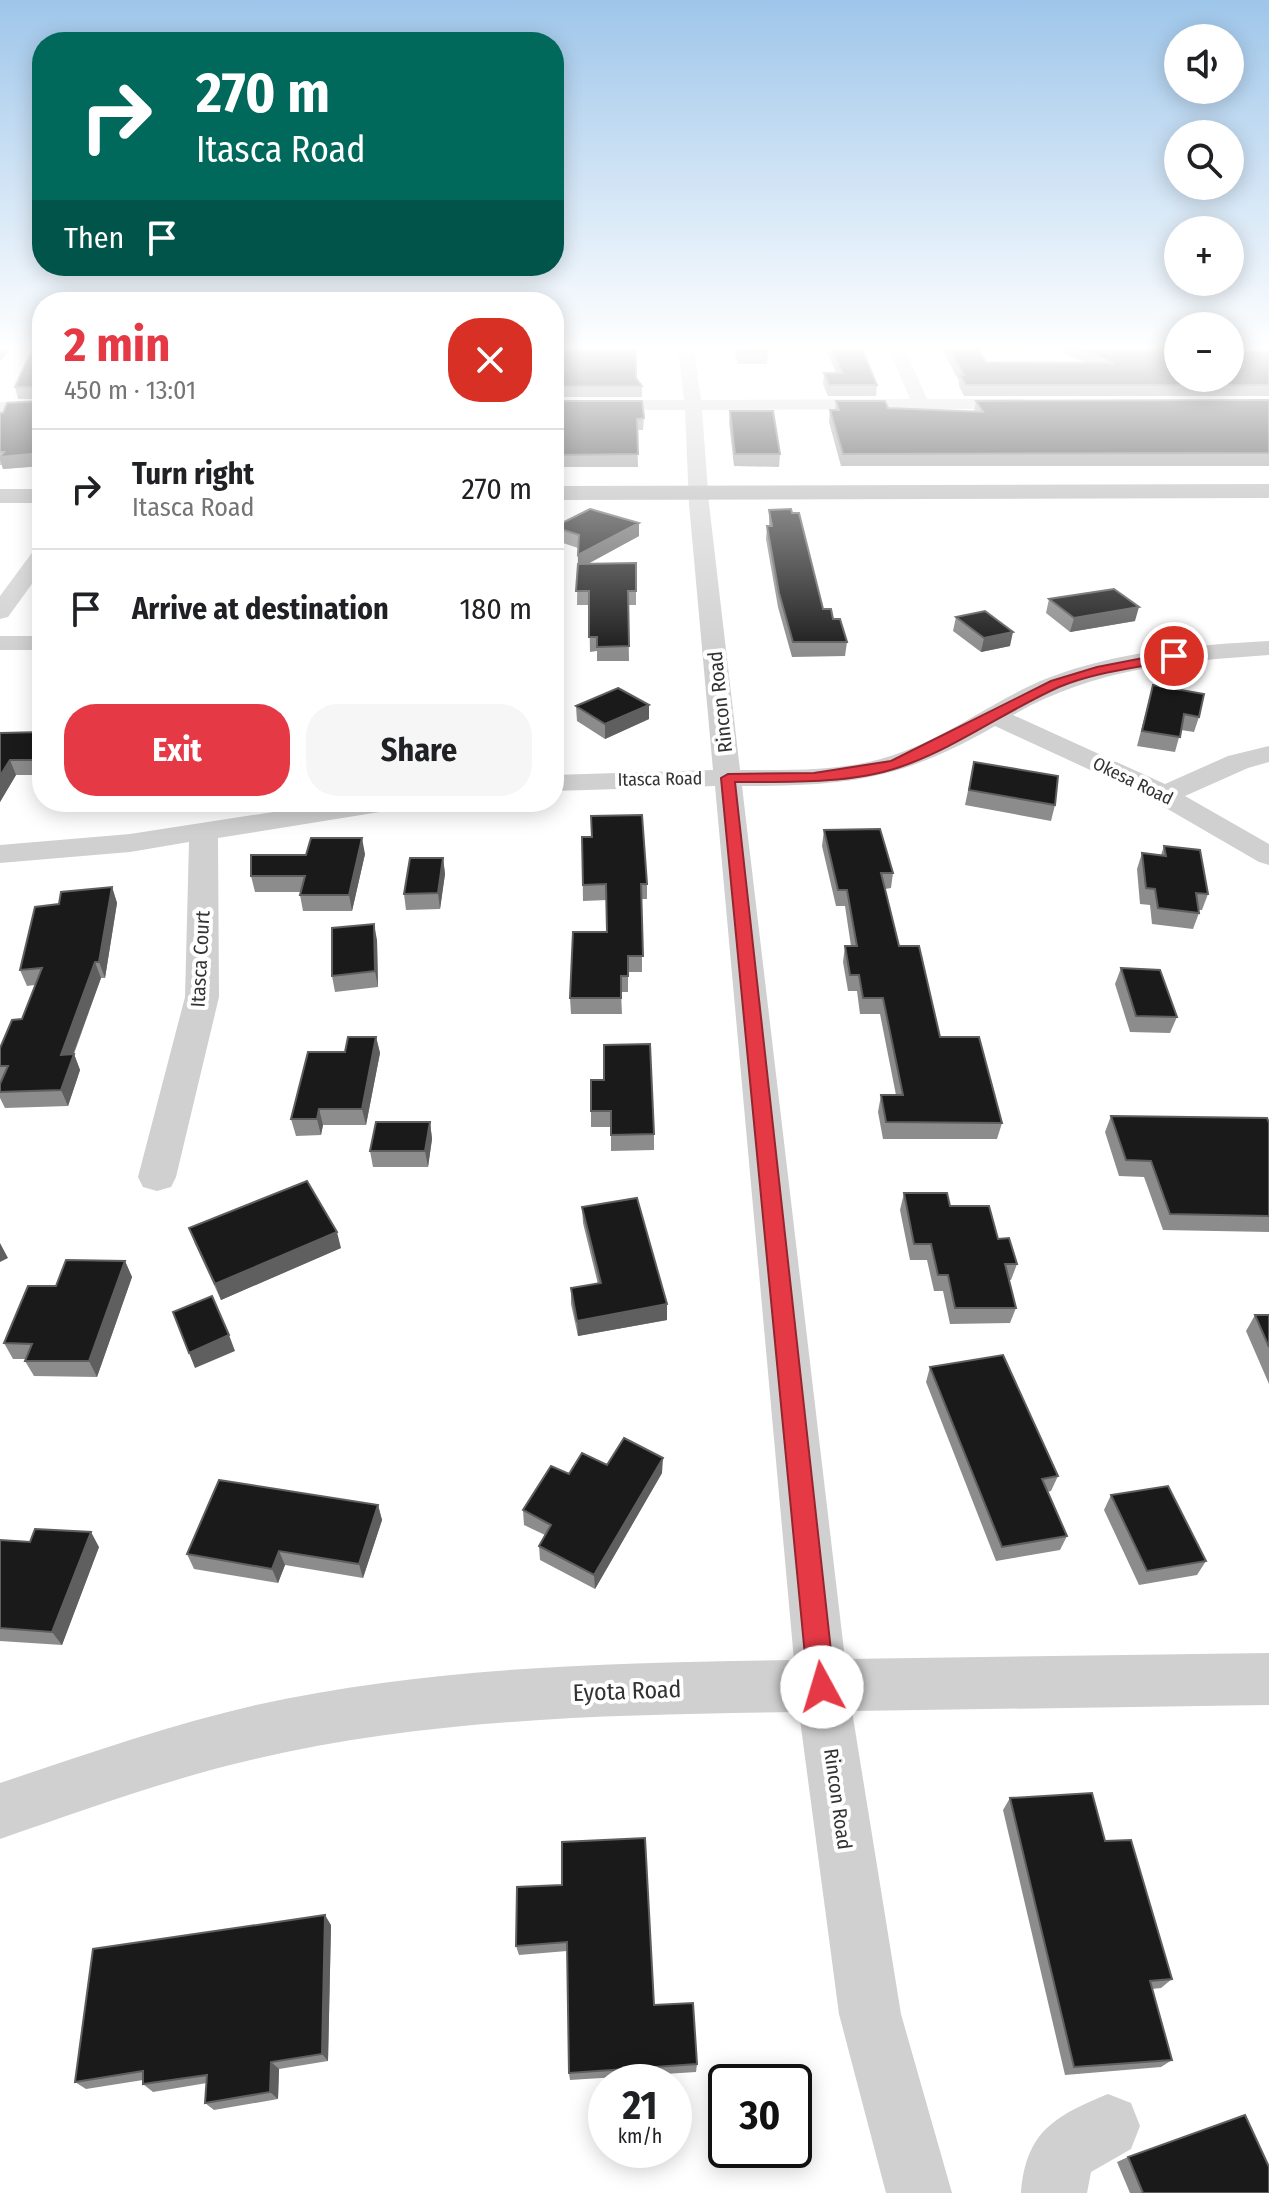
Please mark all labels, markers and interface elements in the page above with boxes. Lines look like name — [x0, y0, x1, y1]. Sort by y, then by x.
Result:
map controls — [1164, 24, 1244, 392]
button: sound — [1164, 24, 1244, 104]
text: 270 m — [196, 60, 330, 127]
icon: right — [64, 64, 168, 168]
button: search — [1164, 120, 1244, 200]
text: Itasca Road — [196, 128, 366, 172]
icon: arrive — [140, 216, 184, 260]
button: + — [1164, 216, 1244, 296]
text: Then — [64, 220, 124, 256]
button: − — [1164, 312, 1244, 392]
text: 2 min — [64, 316, 170, 374]
button: close — [448, 318, 532, 402]
text: 450 m · 13:01 — [64, 375, 196, 406]
text: Turn right — [132, 456, 254, 492]
icon: right — [64, 467, 108, 511]
text: 270 m — [461, 471, 532, 507]
text: Itasca Road — [132, 492, 254, 523]
icon: arrive — [64, 587, 108, 631]
text: Arrive at destination — [132, 591, 389, 627]
text: 180 m — [460, 591, 532, 627]
pin — [1140, 622, 1208, 690]
icon: arrive — [1152, 634, 1196, 678]
street label: Rincon Road — [703, 650, 737, 754]
button: Exit — [64, 704, 290, 796]
button: Share — [306, 704, 532, 796]
street label: Okesa Road — [1089, 752, 1177, 810]
street label: Itasca Road — [617, 767, 703, 791]
street label: Itasca Court — [185, 910, 215, 1008]
position arrow — [780, 1645, 864, 1729]
street label: Eyota Road — [572, 1675, 682, 1707]
street label: Rincon Road — [819, 1747, 857, 1851]
speed limit sign: 30 — [708, 2064, 812, 2168]
text: 21 — [623, 2082, 657, 2130]
text: km/h — [618, 2124, 662, 2148]

